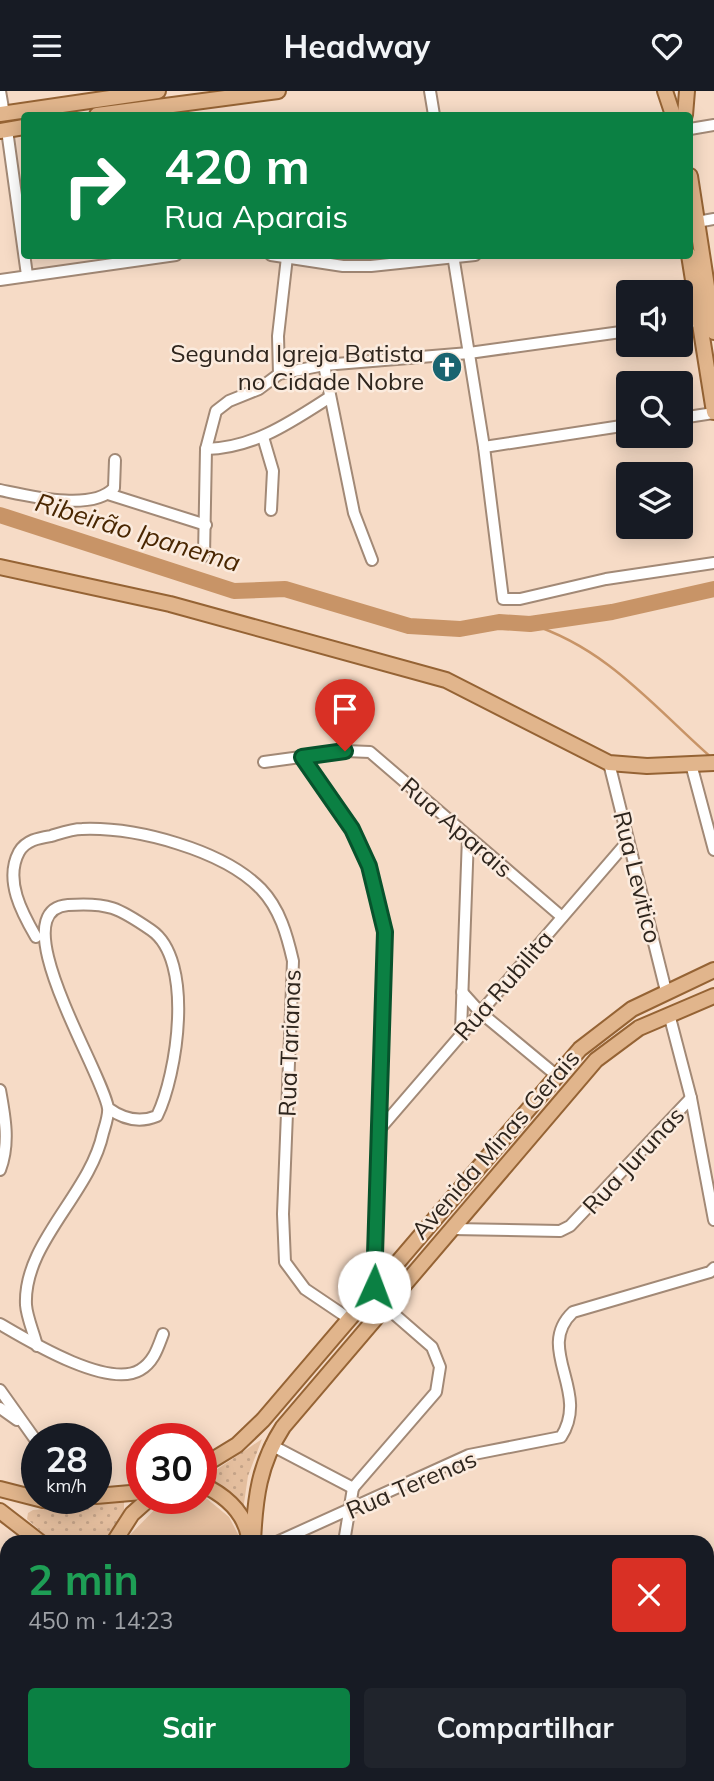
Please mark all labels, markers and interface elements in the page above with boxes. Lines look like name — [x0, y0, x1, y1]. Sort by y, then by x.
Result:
text: Headway — [284, 26, 430, 66]
icon: menu — [28, 27, 66, 65]
icon: heart — [648, 27, 686, 65]
text: 420 m — [164, 135, 310, 196]
icon: right — [49, 140, 140, 231]
text: Rua Aparais — [164, 196, 348, 236]
map controls — [616, 280, 693, 539]
button: sound — [616, 280, 693, 357]
place label: Segunda Igreja Batista no Cidade Nobre — [170, 338, 424, 396]
church icon: Segunda Igreja Batista no Cidade Nobre — [430, 350, 464, 384]
button: search — [616, 371, 693, 448]
button: layers — [616, 462, 693, 539]
water label: Ribeirão Ipanema — [32, 485, 244, 579]
pin — [315, 679, 375, 751]
icon: arrive — [326, 690, 364, 728]
street label: Rua Aparais — [395, 770, 519, 884]
street label: Rua Levitico — [607, 808, 669, 946]
street label: Rua Rubilita — [447, 924, 559, 1046]
street label: Rua Tarianas — [271, 969, 307, 1117]
street label: Avenida Minas Gerais — [404, 1043, 586, 1245]
street label: Rua Jurunas — [576, 1100, 690, 1220]
position arrow — [337, 1250, 411, 1324]
speed limit sign: 30 — [126, 1423, 217, 1514]
text: 28 — [45, 1437, 88, 1481]
street label: Rua Terenas — [341, 1443, 481, 1525]
text: km/h — [46, 1474, 87, 1497]
text: 2 min — [28, 1553, 139, 1606]
button: close — [612, 1558, 686, 1632]
text: 450 m · 14:23 — [28, 1606, 173, 1635]
button: Sair — [28, 1688, 350, 1768]
button: Compartilhar — [364, 1688, 686, 1768]

